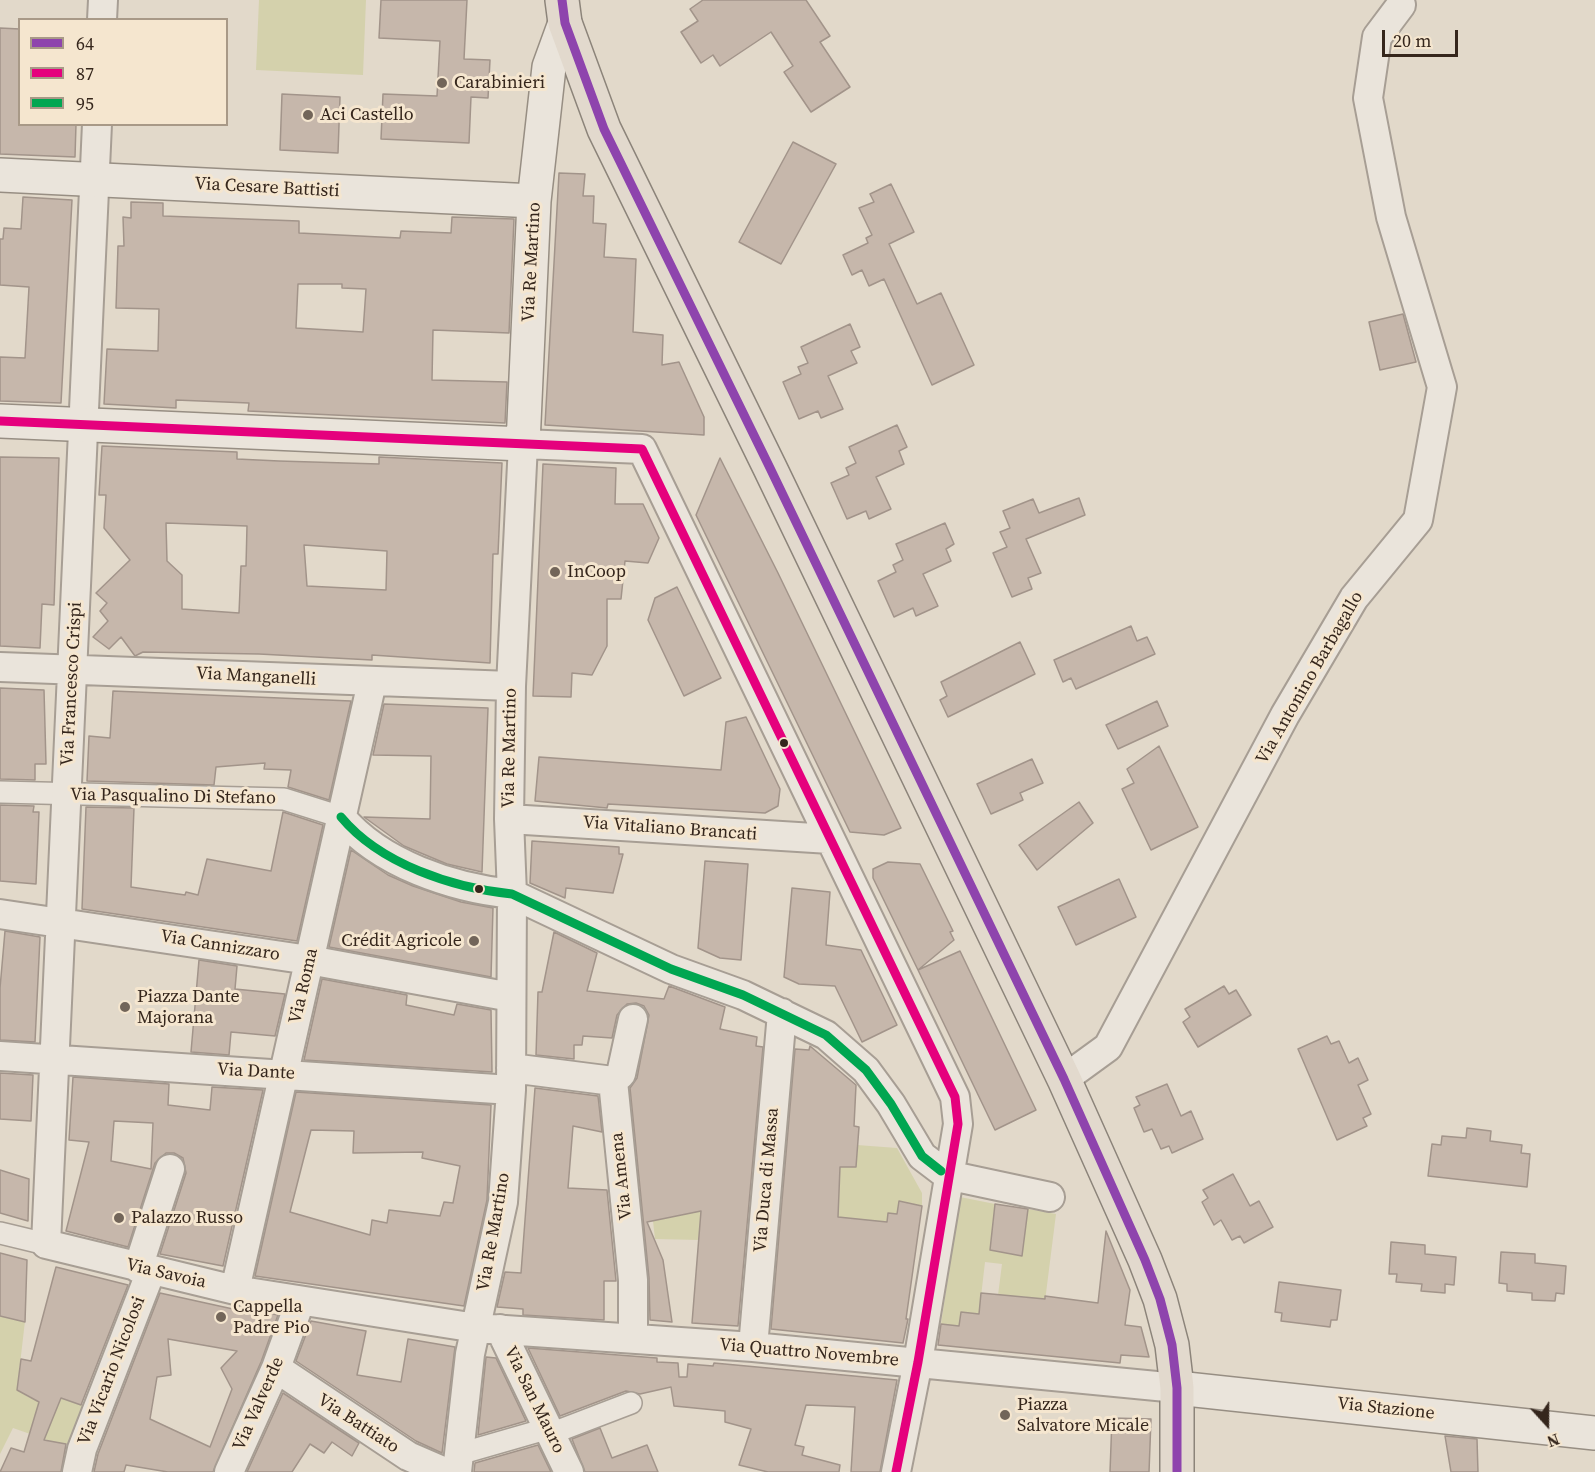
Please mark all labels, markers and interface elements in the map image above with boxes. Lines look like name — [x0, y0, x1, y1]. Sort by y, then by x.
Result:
legend — [18, 18, 228, 126]
scale bar — [1385, 18, 1462, 56]
text: 20 m — [1393, 28, 1431, 53]
text: 64 — [76, 31, 94, 56]
text: 87 — [76, 61, 94, 86]
place label: Carabinieri — [454, 72, 545, 94]
marker: Carabinieri — [435, 76, 449, 90]
text: 95 — [76, 91, 94, 116]
place label: Aci Castello — [320, 104, 414, 126]
marker: Aci Castello — [301, 108, 315, 122]
street label: Via Cesare Battisti — [194, 173, 340, 203]
street label: Via Re Martino — [518, 201, 546, 323]
place label: InCoop — [567, 561, 626, 583]
marker: InCoop — [548, 565, 562, 579]
street label: Via Antonino Barbagallo — [1252, 588, 1368, 768]
street label: Via Francesco Crispi — [57, 601, 87, 767]
street label: Via Manganelli — [195, 663, 317, 691]
street label: Via Re Martino — [498, 688, 522, 808]
unlabelled marker — [778, 737, 790, 749]
street label: Via Pasqualino Di Stefano — [70, 784, 276, 810]
street label: Via Vitaliano Brancati — [582, 812, 758, 846]
unlabelled marker — [473, 883, 485, 895]
street label: Via Cannizzaro — [159, 926, 281, 966]
place label: Crédit Agricole — [341, 930, 462, 952]
marker: Crédit Agricole — [467, 934, 481, 948]
street label: Via Roma — [285, 946, 323, 1026]
place label: Piazza Dante Majorana — [137, 986, 240, 1028]
marker: Piazza Dante Majorana — [118, 1000, 132, 1014]
street label: Via Dante — [216, 1059, 296, 1085]
street label: Via Duca di Massa — [750, 1107, 784, 1253]
street label: Via Amena — [607, 1131, 637, 1221]
street label: Via Re Martino — [473, 1171, 515, 1293]
place label: Palazzo Russo — [131, 1207, 243, 1229]
marker: Palazzo Russo — [112, 1211, 126, 1225]
street label: Via Savoia — [124, 1254, 208, 1294]
street label: Via Vicario Nicolosi — [74, 1294, 150, 1448]
place label: Cappella Padre Pio — [233, 1296, 310, 1338]
marker: Cappella Padre Pio — [214, 1310, 228, 1324]
street label: Via Quattro Novembre — [718, 1334, 900, 1372]
street label: Via San Mauro — [499, 1343, 569, 1457]
street label: Via Valverde — [229, 1354, 289, 1454]
street label: Via Battiato — [313, 1390, 403, 1458]
street label: Via Stazione — [1336, 1393, 1436, 1425]
place label: Piazza Salvatore Micale — [1017, 1394, 1149, 1436]
north arrow — [1517, 1394, 1577, 1454]
marker: Piazza Salvatore Micale — [998, 1408, 1012, 1422]
text: N — [1544, 1428, 1563, 1453]

